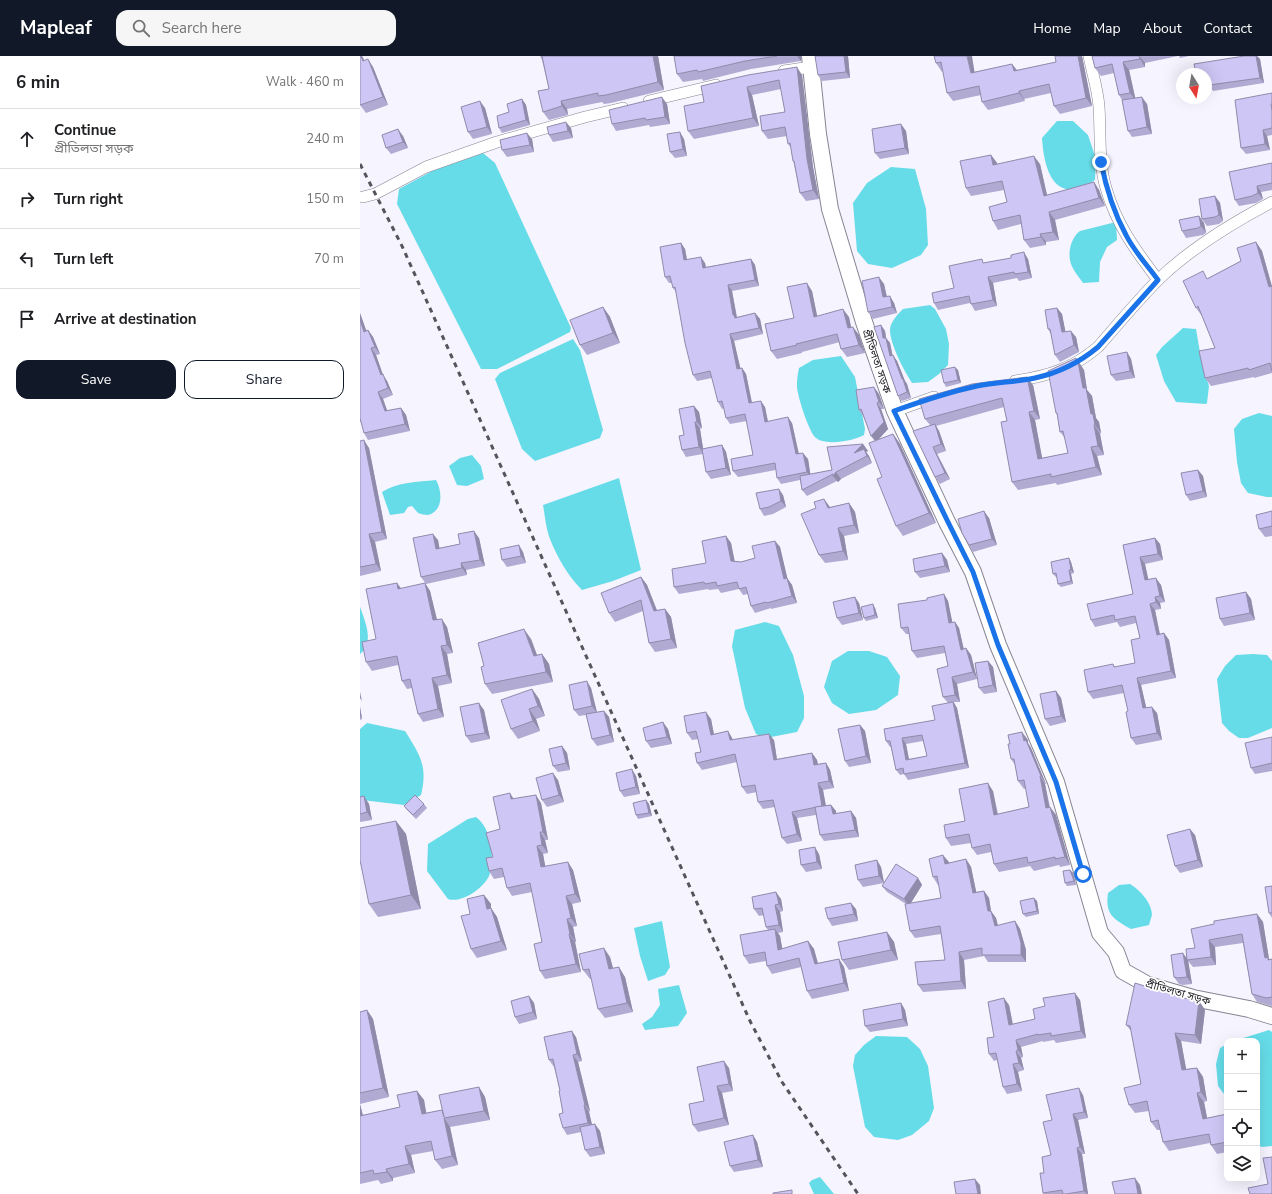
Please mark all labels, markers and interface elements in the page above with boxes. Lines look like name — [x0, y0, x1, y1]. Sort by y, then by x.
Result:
search box — [116, 10, 396, 46]
text: Mapleaf — [20, 15, 92, 41]
icon: search — [130, 17, 152, 39]
text: Search here — [162, 18, 241, 38]
text: Home — [1033, 19, 1071, 38]
text: Map — [1093, 19, 1121, 38]
text: About — [1143, 19, 1182, 38]
text: Contact — [1204, 19, 1252, 38]
north arrow — [1176, 68, 1212, 104]
text: 6 min — [16, 71, 60, 94]
text: Walk · 460 m — [266, 73, 344, 91]
text: Continue — [54, 120, 116, 140]
icon: ahead — [16, 128, 38, 150]
text: 240 m — [306, 130, 344, 148]
text: প্রীতিলতা সড়ক — [54, 140, 133, 158]
route end — [1092, 153, 1110, 171]
icon: right — [16, 188, 38, 210]
text: Turn right — [54, 189, 123, 209]
text: 150 m — [306, 190, 344, 208]
icon: left — [16, 248, 38, 270]
text: Turn left — [54, 249, 113, 269]
text: 70 m — [314, 250, 344, 268]
icon: arrive — [16, 308, 38, 330]
text: Arrive at destination — [54, 309, 197, 329]
street label: প্রীতিলতা সড়ক — [859, 327, 895, 395]
button: Save — [16, 360, 176, 399]
button: Share — [184, 360, 344, 399]
route start — [1074, 865, 1092, 883]
street label: প্রীতিলতা সড়ক — [1144, 976, 1212, 1009]
map controls — [1224, 1038, 1260, 1182]
button: + — [1224, 1038, 1260, 1074]
button: − — [1224, 1074, 1260, 1110]
button: locate — [1224, 1110, 1260, 1146]
button: layers — [1224, 1146, 1260, 1182]

